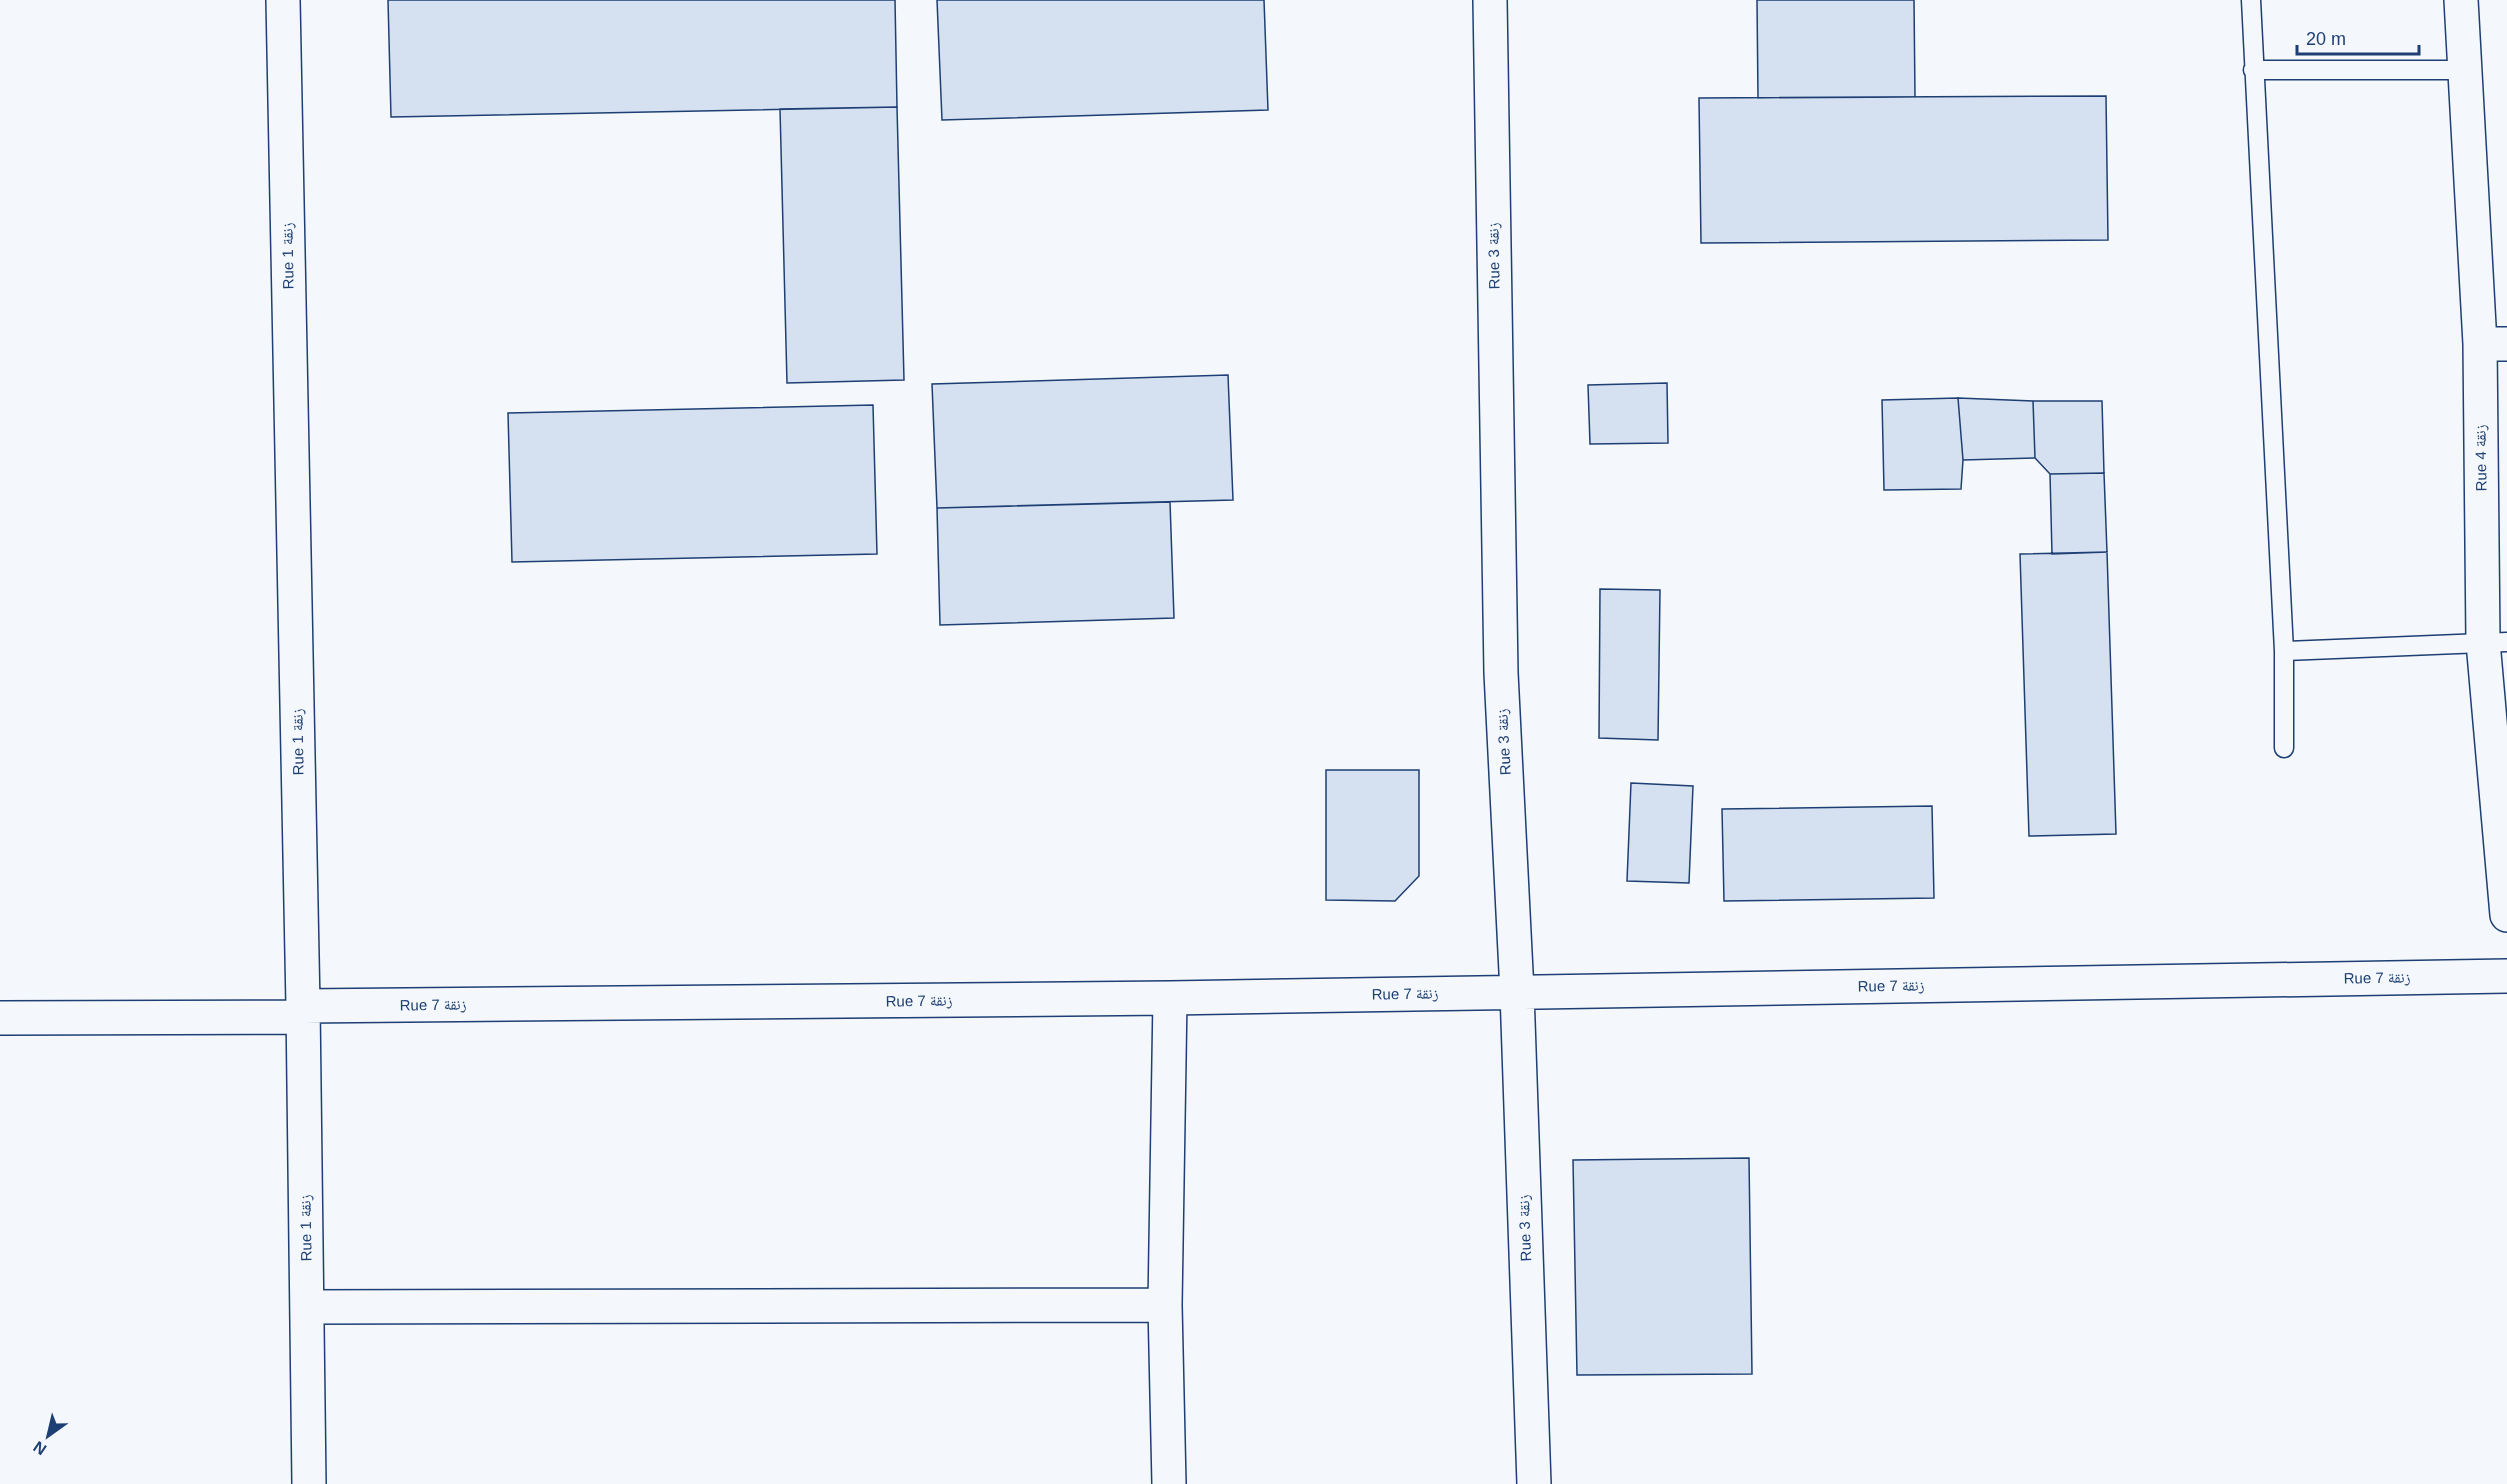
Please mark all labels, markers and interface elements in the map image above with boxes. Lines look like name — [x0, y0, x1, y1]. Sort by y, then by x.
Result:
scale bar — [2297, 18, 2418, 56]
text: 20 m — [2306, 29, 2346, 49]
street label: Rue 1 زنقة — [278, 222, 298, 290]
street label: Rue 3 زنقة — [1484, 222, 1504, 290]
street label: Rue 4 زنقة — [2471, 424, 2491, 492]
street label: Rue 1 زنقة — [288, 708, 308, 776]
street label: Rue 3 زنقة — [1493, 708, 1515, 776]
street label: Rue 7 زنقة — [2343, 968, 2411, 988]
street label: Rue 7 زنقة — [1857, 976, 1925, 996]
street label: Rue 7 زنقة — [1371, 984, 1439, 1004]
street label: Rue 7 زنقة — [885, 991, 953, 1011]
street label: Rue 7 زنقة — [399, 995, 467, 1015]
street label: Rue 1 زنقة — [296, 1194, 316, 1262]
street label: Rue 3 زنقة — [1515, 1194, 1535, 1262]
north arrow — [18, 1406, 78, 1466]
text: N — [30, 1438, 49, 1458]

